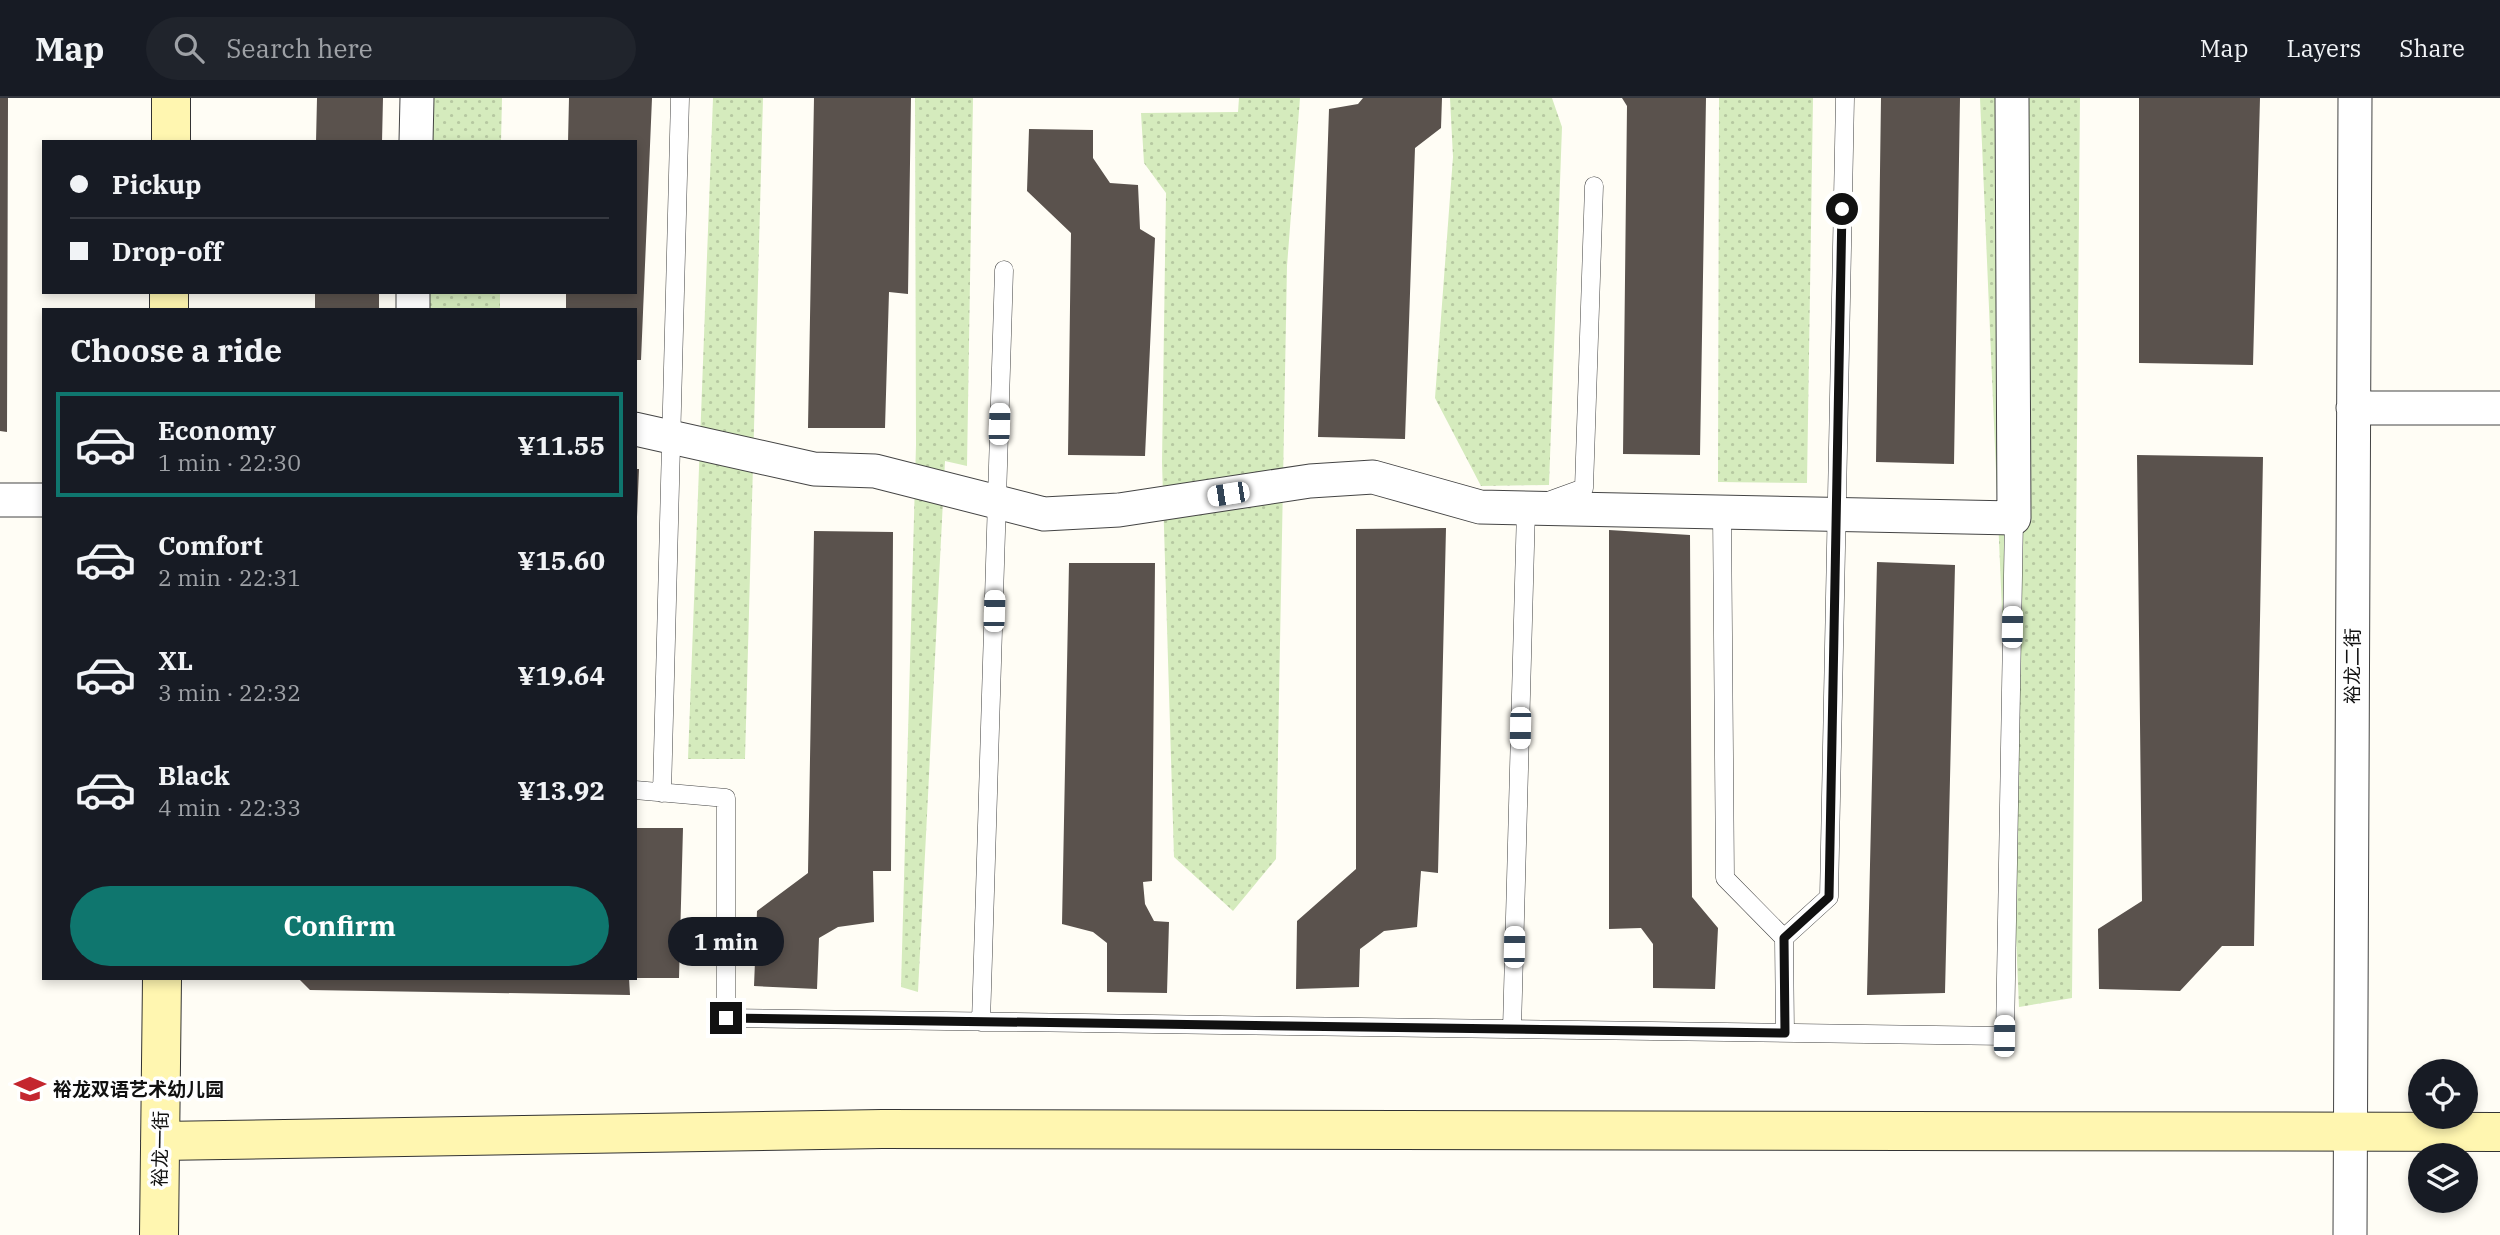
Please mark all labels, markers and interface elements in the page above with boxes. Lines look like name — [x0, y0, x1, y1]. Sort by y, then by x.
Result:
search box — [146, 17, 636, 80]
text: Map — [35, 27, 104, 70]
icon: search — [170, 29, 208, 67]
text: Search here — [226, 31, 373, 65]
text: Map — [2200, 32, 2248, 64]
text: Layers — [2286, 32, 2361, 64]
text: Share — [2399, 32, 2465, 64]
text: Pickup — [112, 167, 202, 201]
route start — [1826, 193, 1858, 225]
text: Drop-off — [112, 234, 223, 268]
text: Choose a ride — [70, 329, 282, 371]
car — [988, 403, 1011, 445]
icon: car — [74, 413, 137, 476]
text: Economy — [158, 413, 276, 447]
text: ¥11.55 — [518, 428, 605, 462]
text: 1 min · 22:30 — [158, 447, 301, 477]
car — [1206, 480, 1251, 508]
icon: car — [74, 528, 137, 591]
text: Comfort — [158, 528, 263, 562]
text: ¥15.60 — [518, 543, 605, 577]
text: 2 min · 22:31 — [158, 562, 301, 592]
car — [983, 590, 1006, 632]
car — [2002, 606, 2023, 648]
street label: 裕龙二街 — [2340, 628, 2364, 704]
icon: car — [74, 643, 137, 706]
text: XL — [158, 643, 193, 677]
text: ¥19.64 — [518, 658, 605, 692]
text: 3 min · 22:32 — [158, 677, 301, 707]
car — [1510, 707, 1531, 749]
icon: car — [74, 758, 137, 821]
text: Black — [158, 758, 230, 792]
text: ¥13.92 — [518, 773, 605, 807]
text: 4 min · 22:33 — [158, 792, 301, 822]
button: Confirm — [70, 886, 609, 966]
callout: 1 min — [668, 916, 784, 965]
text: 1 min — [694, 926, 758, 956]
car — [1504, 926, 1525, 968]
route end — [710, 1002, 742, 1034]
car — [1994, 1015, 2015, 1057]
map controls — [2408, 1059, 2478, 1213]
button: locate — [2408, 1059, 2478, 1129]
school or university icon: 裕龙双语艺术幼儿园 — [13, 1072, 47, 1106]
place label: 裕龙双语艺术幼儿园 — [53, 1077, 224, 1101]
street label: 裕龙一街 — [147, 1111, 173, 1187]
button: layers — [2408, 1143, 2478, 1213]

